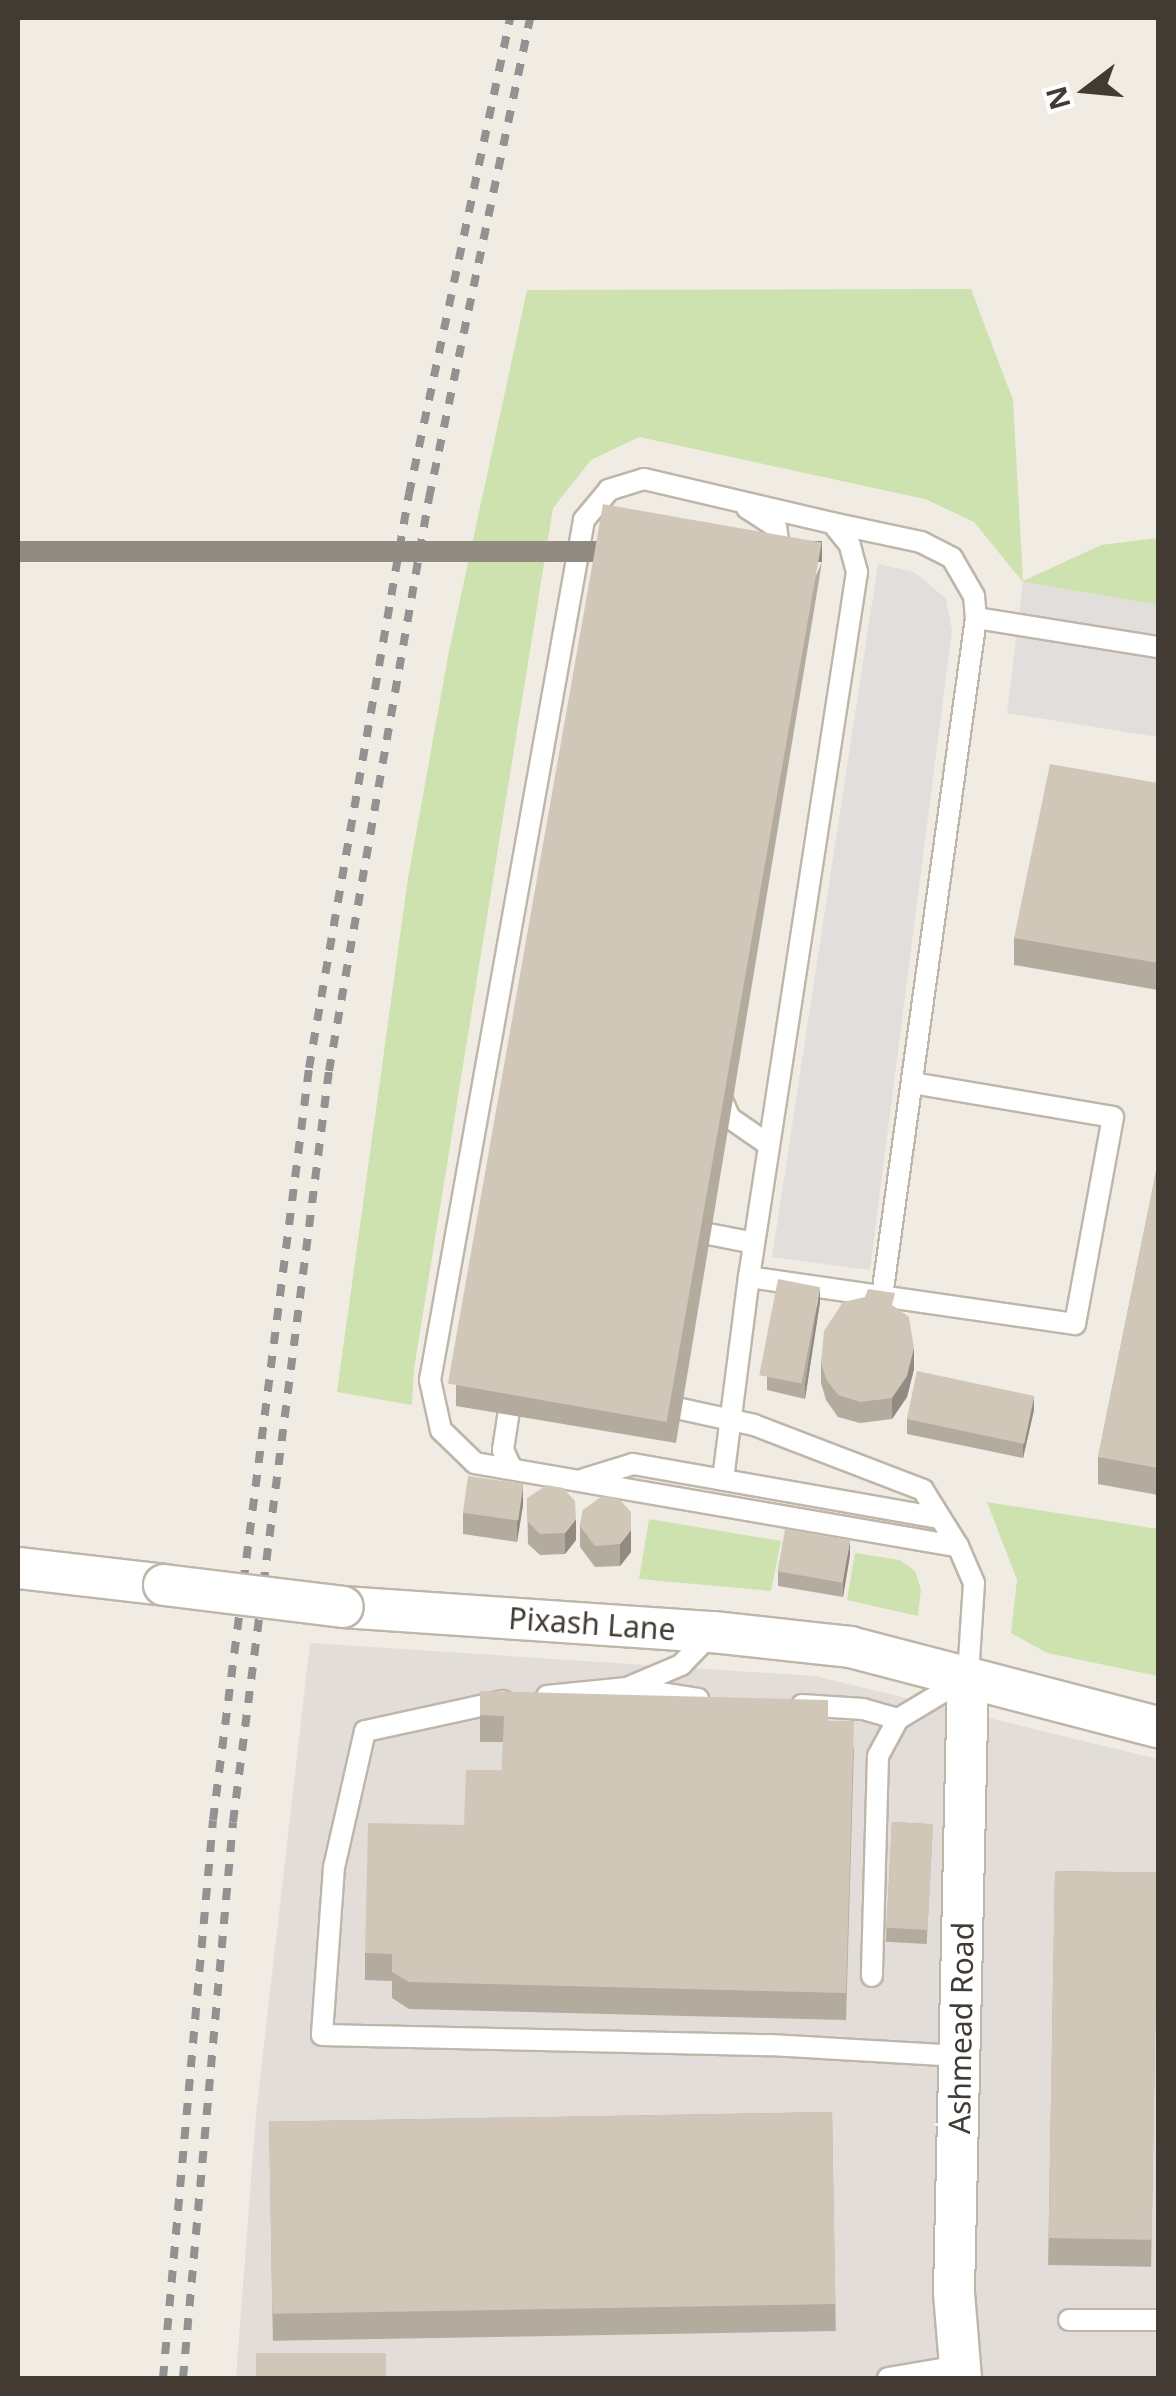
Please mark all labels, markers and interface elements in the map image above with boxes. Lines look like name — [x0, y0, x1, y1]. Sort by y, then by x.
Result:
north arrow — [1036, 40, 1136, 140]
text: N — [1036, 82, 1079, 114]
street label: Pixash Lane — [507, 1600, 677, 1648]
street label: Ashmead Road — [941, 1922, 981, 2134]

